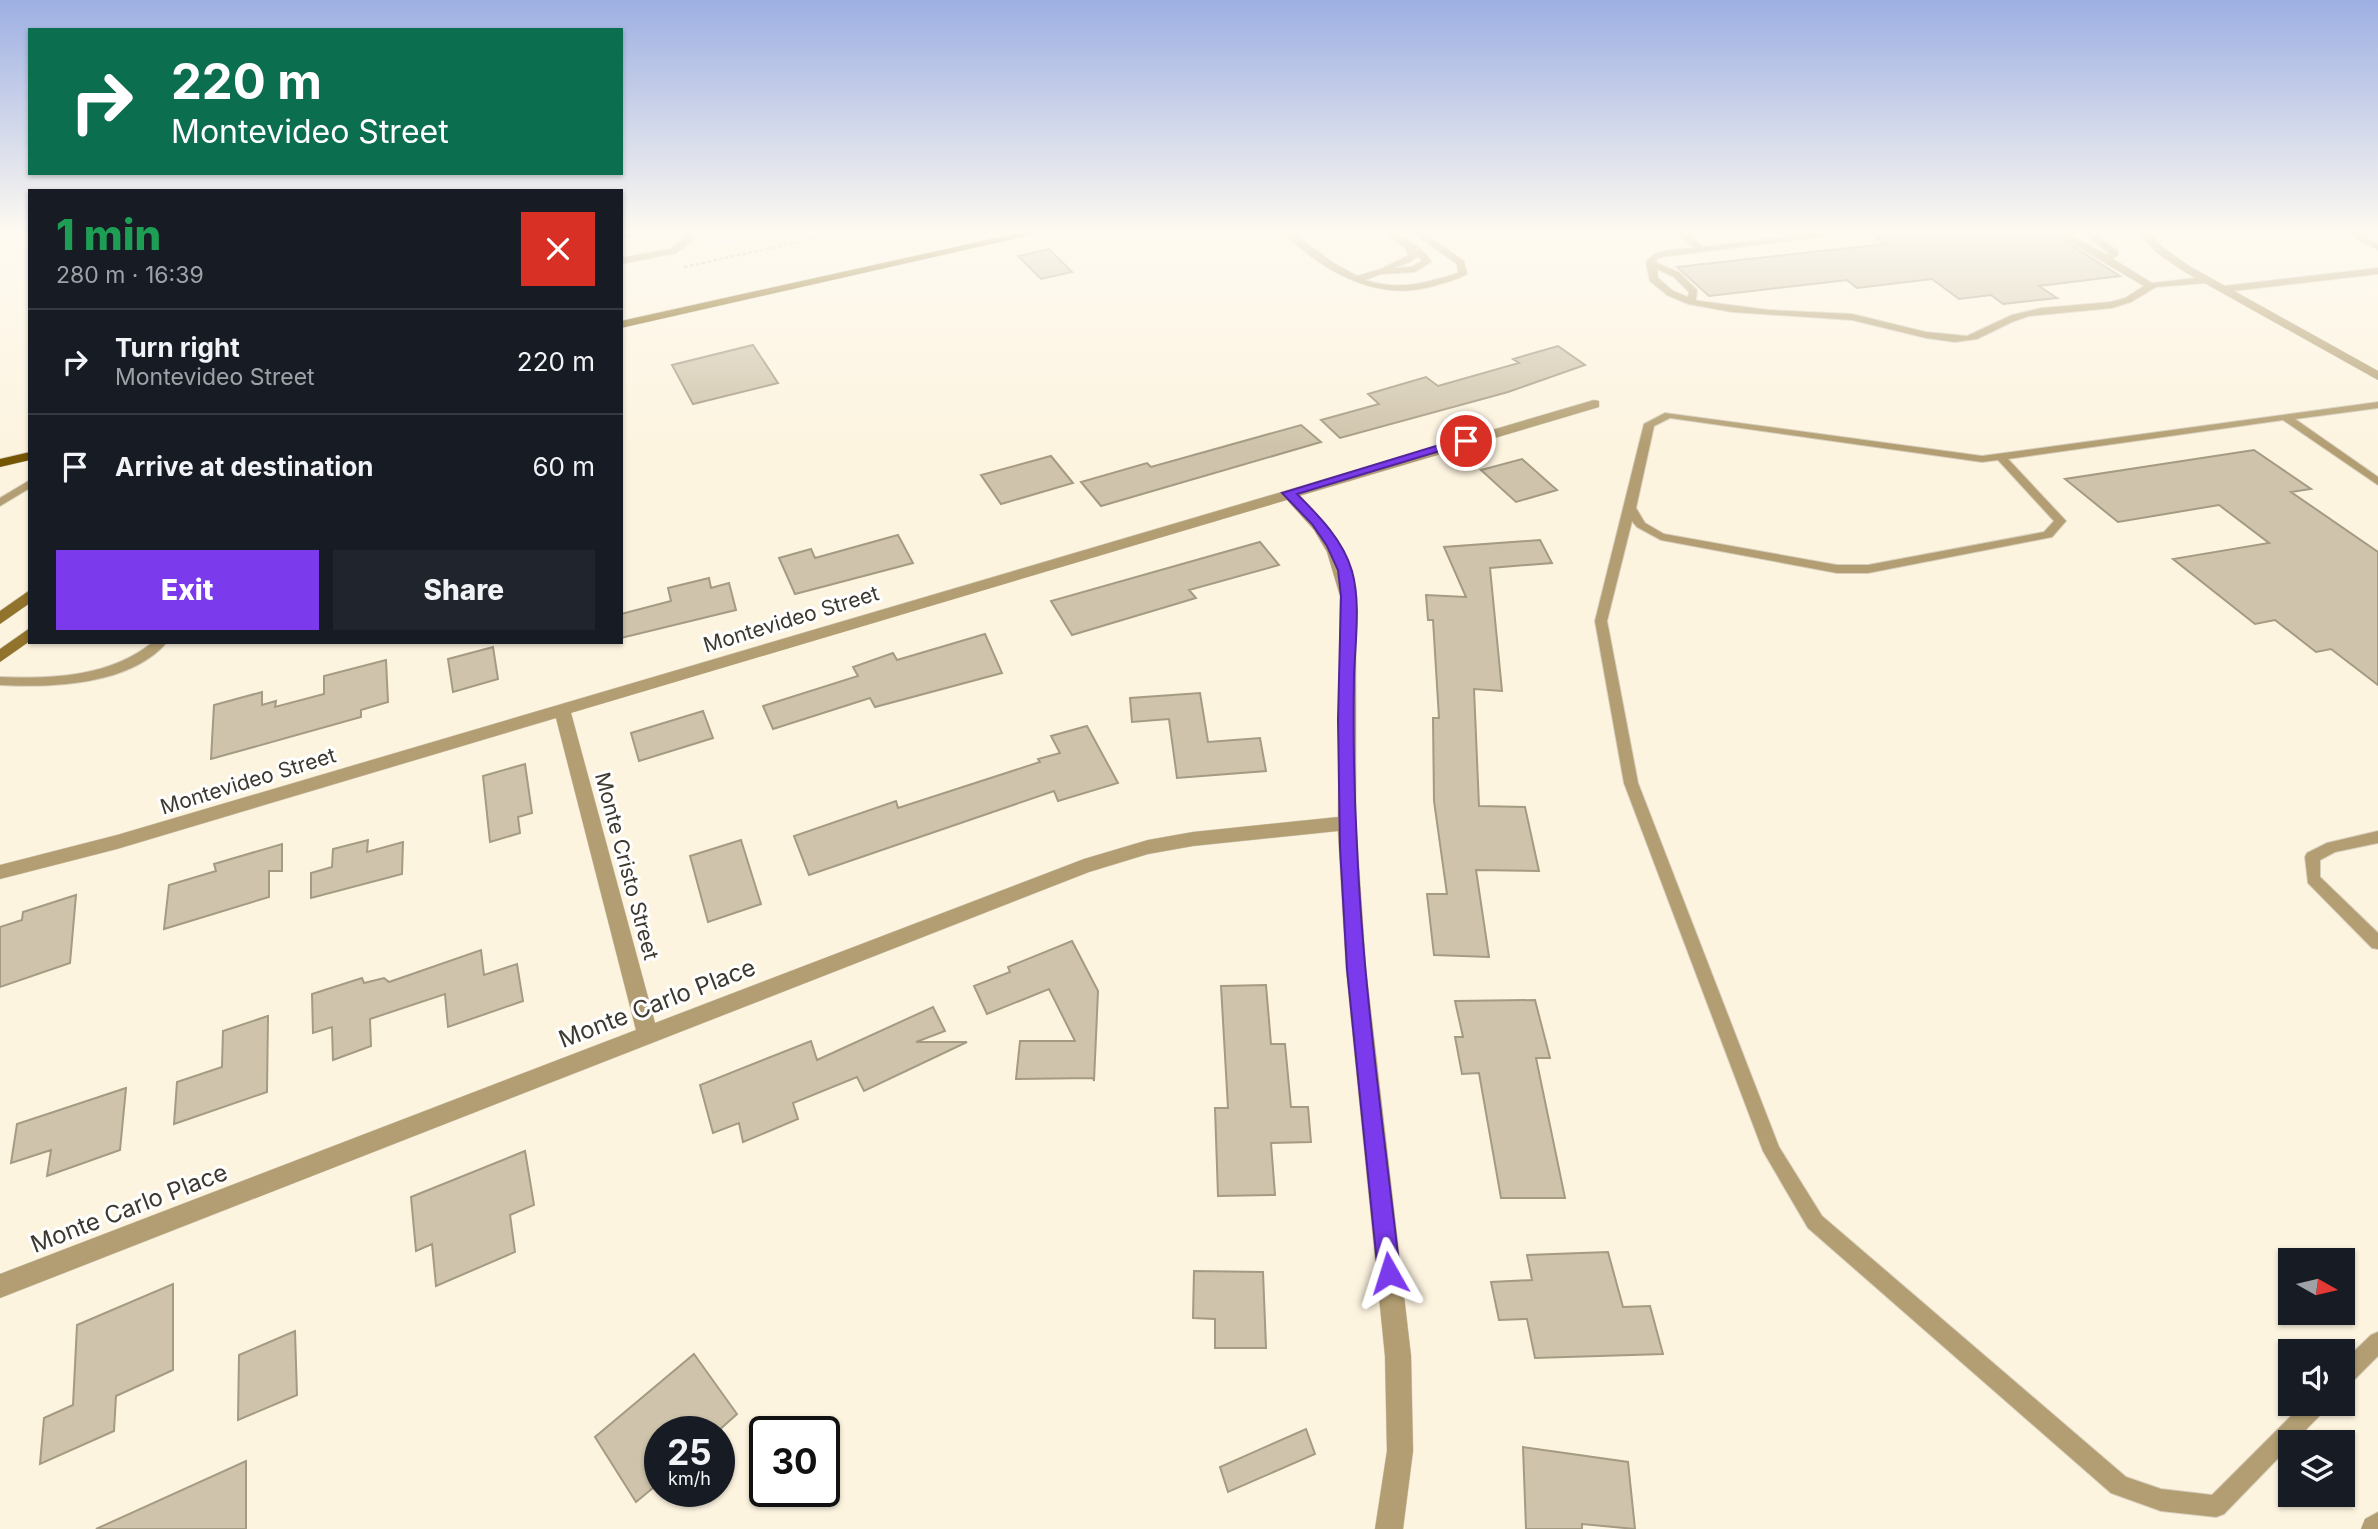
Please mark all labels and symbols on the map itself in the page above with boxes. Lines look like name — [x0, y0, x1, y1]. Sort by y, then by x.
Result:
pin — [1436, 411, 1496, 471]
street label: Montevideo Street — [700, 580, 882, 658]
street label: Montevideo Street — [157, 742, 339, 820]
street label: Monte Cristo Street — [590, 770, 664, 963]
street label: Monte Carlo Place — [555, 952, 759, 1054]
street label: Monte Carlo Place — [27, 1157, 231, 1259]
position arrow — [1352, 1236, 1426, 1310]
north arrow — [2278, 1248, 2356, 1325]
speed limit sign: 30 — [749, 1416, 840, 1507]

